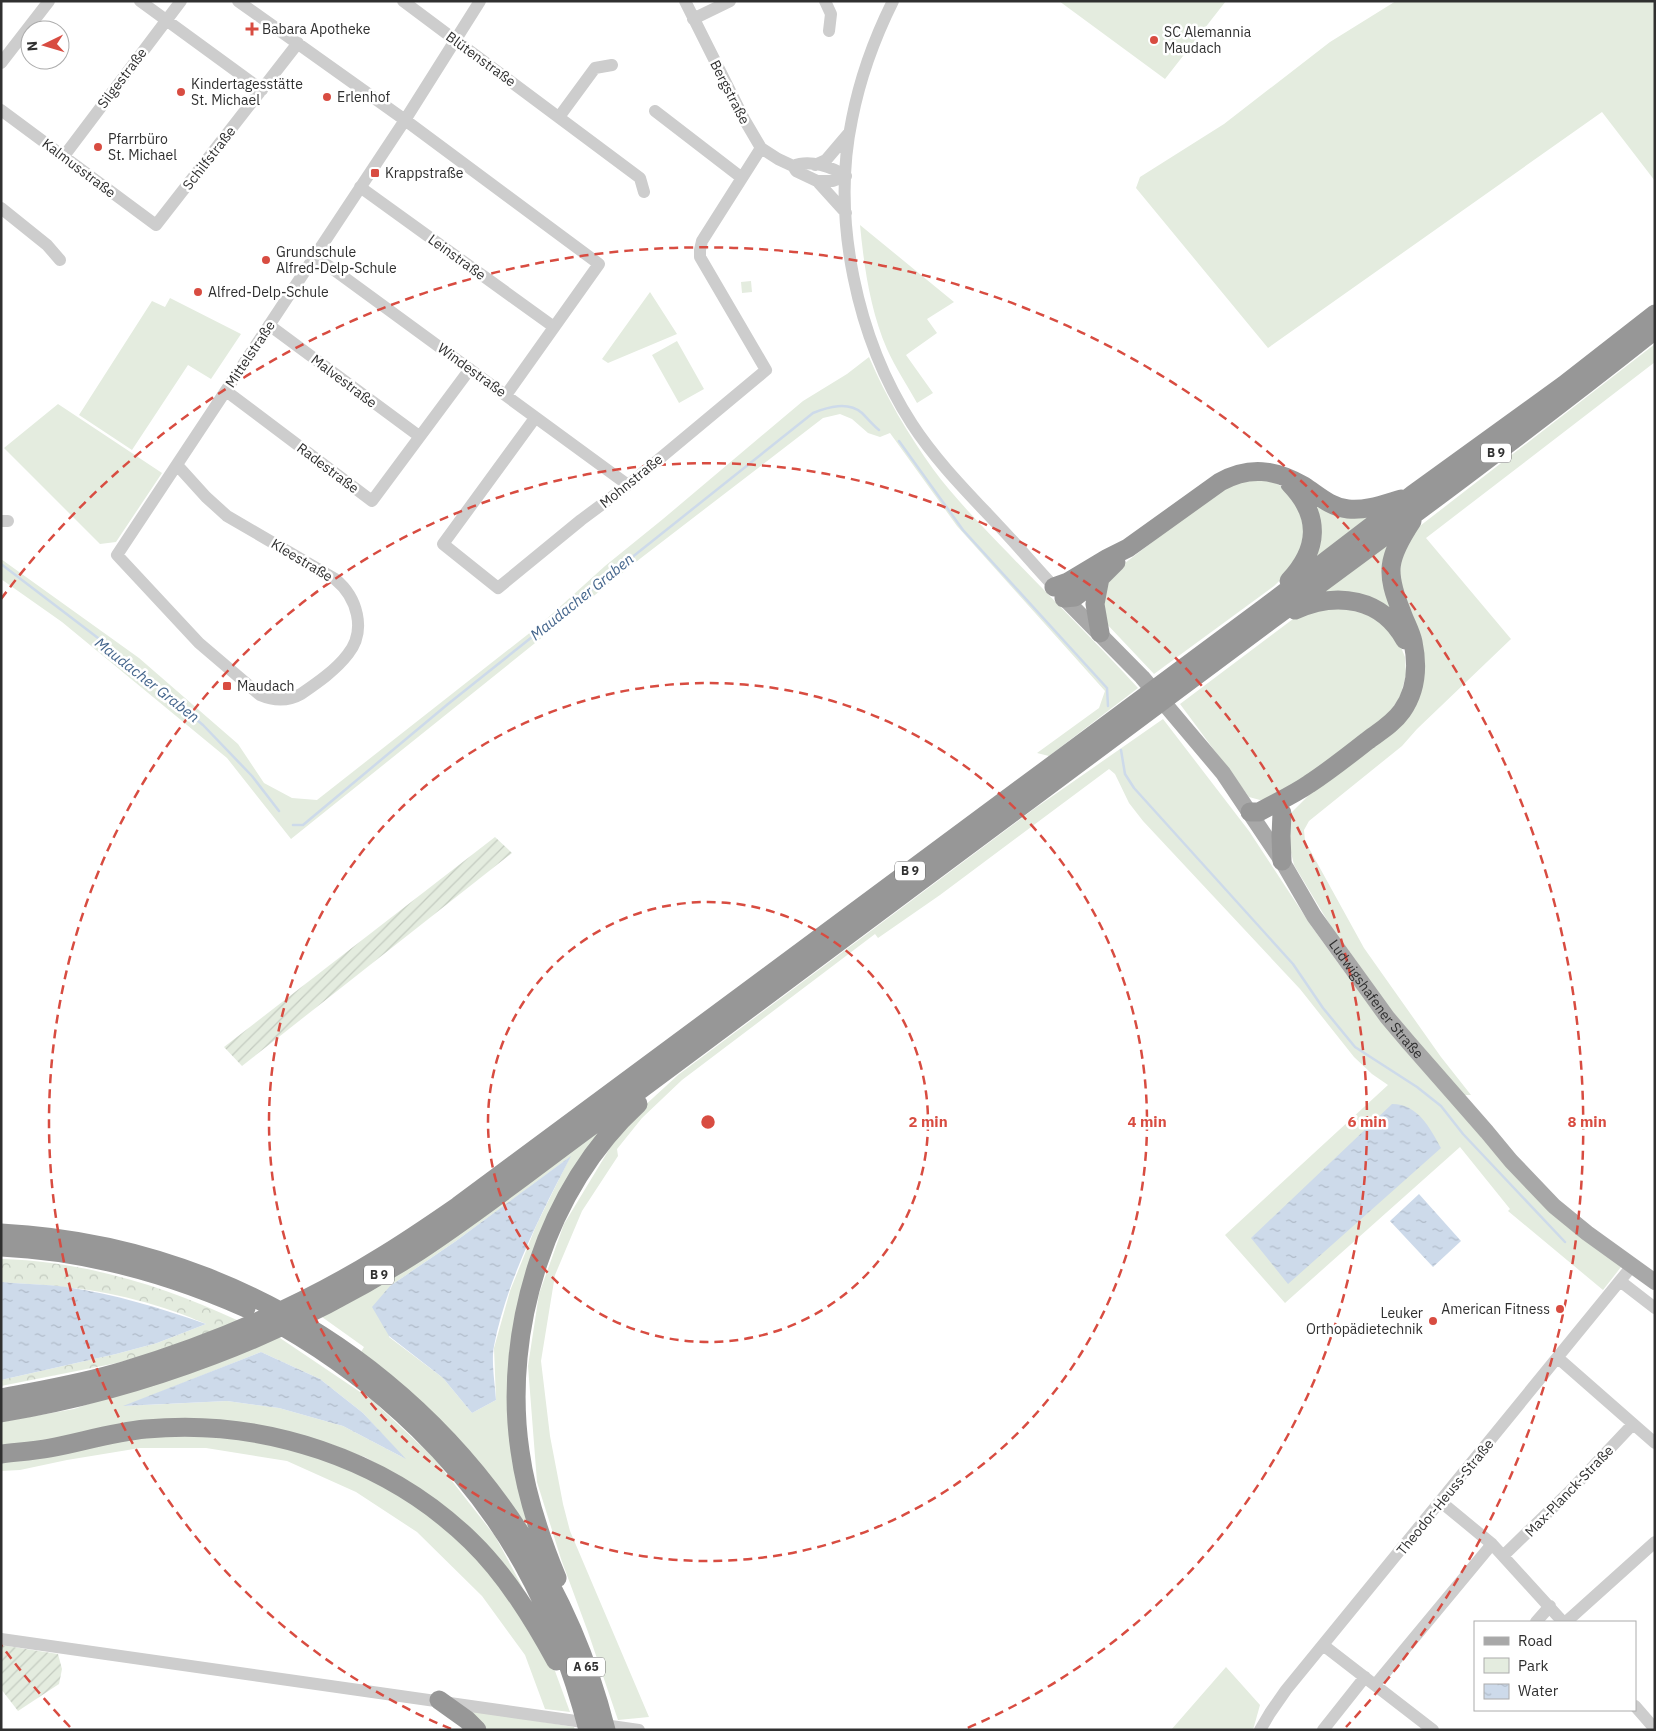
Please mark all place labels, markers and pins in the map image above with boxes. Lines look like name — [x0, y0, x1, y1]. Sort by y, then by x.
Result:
place label: Babara Apotheke — [262, 20, 371, 38]
marker: Babara Apotheke — [246, 23, 258, 35]
place label: SC Alemannia Maudach — [1164, 23, 1252, 57]
marker: SC Alemannia Maudach — [1148, 34, 1160, 46]
place label: Kindertagesstätte St. Michael — [191, 75, 303, 109]
marker: Kindertagesstätte St. Michael — [175, 86, 187, 98]
place label: Erlenhof — [337, 88, 390, 106]
marker: Erlenhof — [321, 91, 333, 103]
place label: Pfarrbüro St. Michael — [108, 130, 177, 164]
marker: Pfarrbüro St. Michael — [92, 141, 104, 153]
place label: Krappstraße — [385, 164, 464, 182]
marker: Krappstraße — [369, 167, 381, 179]
place label: Grundschule Alfred-Delp-Schule — [276, 243, 397, 277]
marker: Grundschule Alfred-Delp-Schule — [260, 254, 272, 266]
place label: Alfred-Delp-Schule — [208, 283, 329, 301]
marker: Alfred-Delp-Schule — [192, 286, 204, 298]
place label: Maudach — [237, 677, 294, 695]
marker: Maudach — [221, 680, 233, 692]
centre of rings — [699, 1113, 717, 1131]
place label: American Fitness — [1441, 1300, 1550, 1318]
marker: American Fitness — [1554, 1303, 1566, 1315]
place label: Leuker Orthopädietechnik — [1306, 1304, 1424, 1338]
marker: Leuker Orthopädietechnik — [1427, 1315, 1439, 1327]

